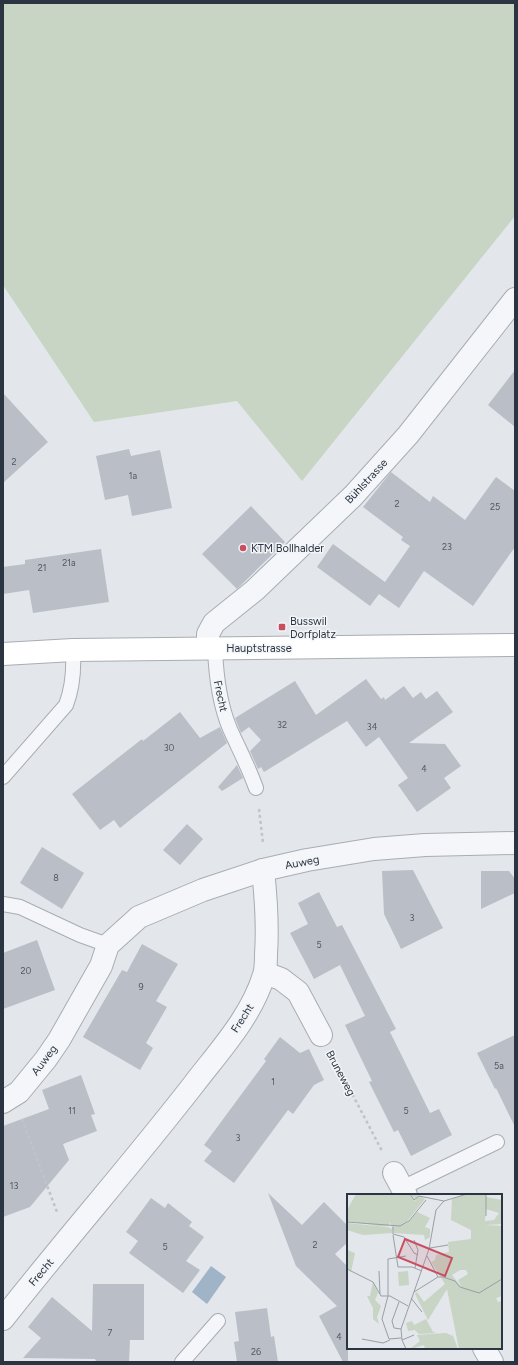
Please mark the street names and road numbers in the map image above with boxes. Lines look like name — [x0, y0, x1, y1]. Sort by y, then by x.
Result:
street label: Bühlstrasse — [342, 456, 390, 506]
street label: Hauptstrasse — [226, 642, 292, 655]
street label: Frecht — [211, 679, 230, 713]
street label: Auweg — [284, 853, 320, 872]
street label: Frecht — [228, 1001, 257, 1035]
street label: Auweg — [29, 1043, 60, 1078]
street label: Bruneweg — [323, 1048, 358, 1098]
street label: Frecht — [26, 1256, 57, 1289]

